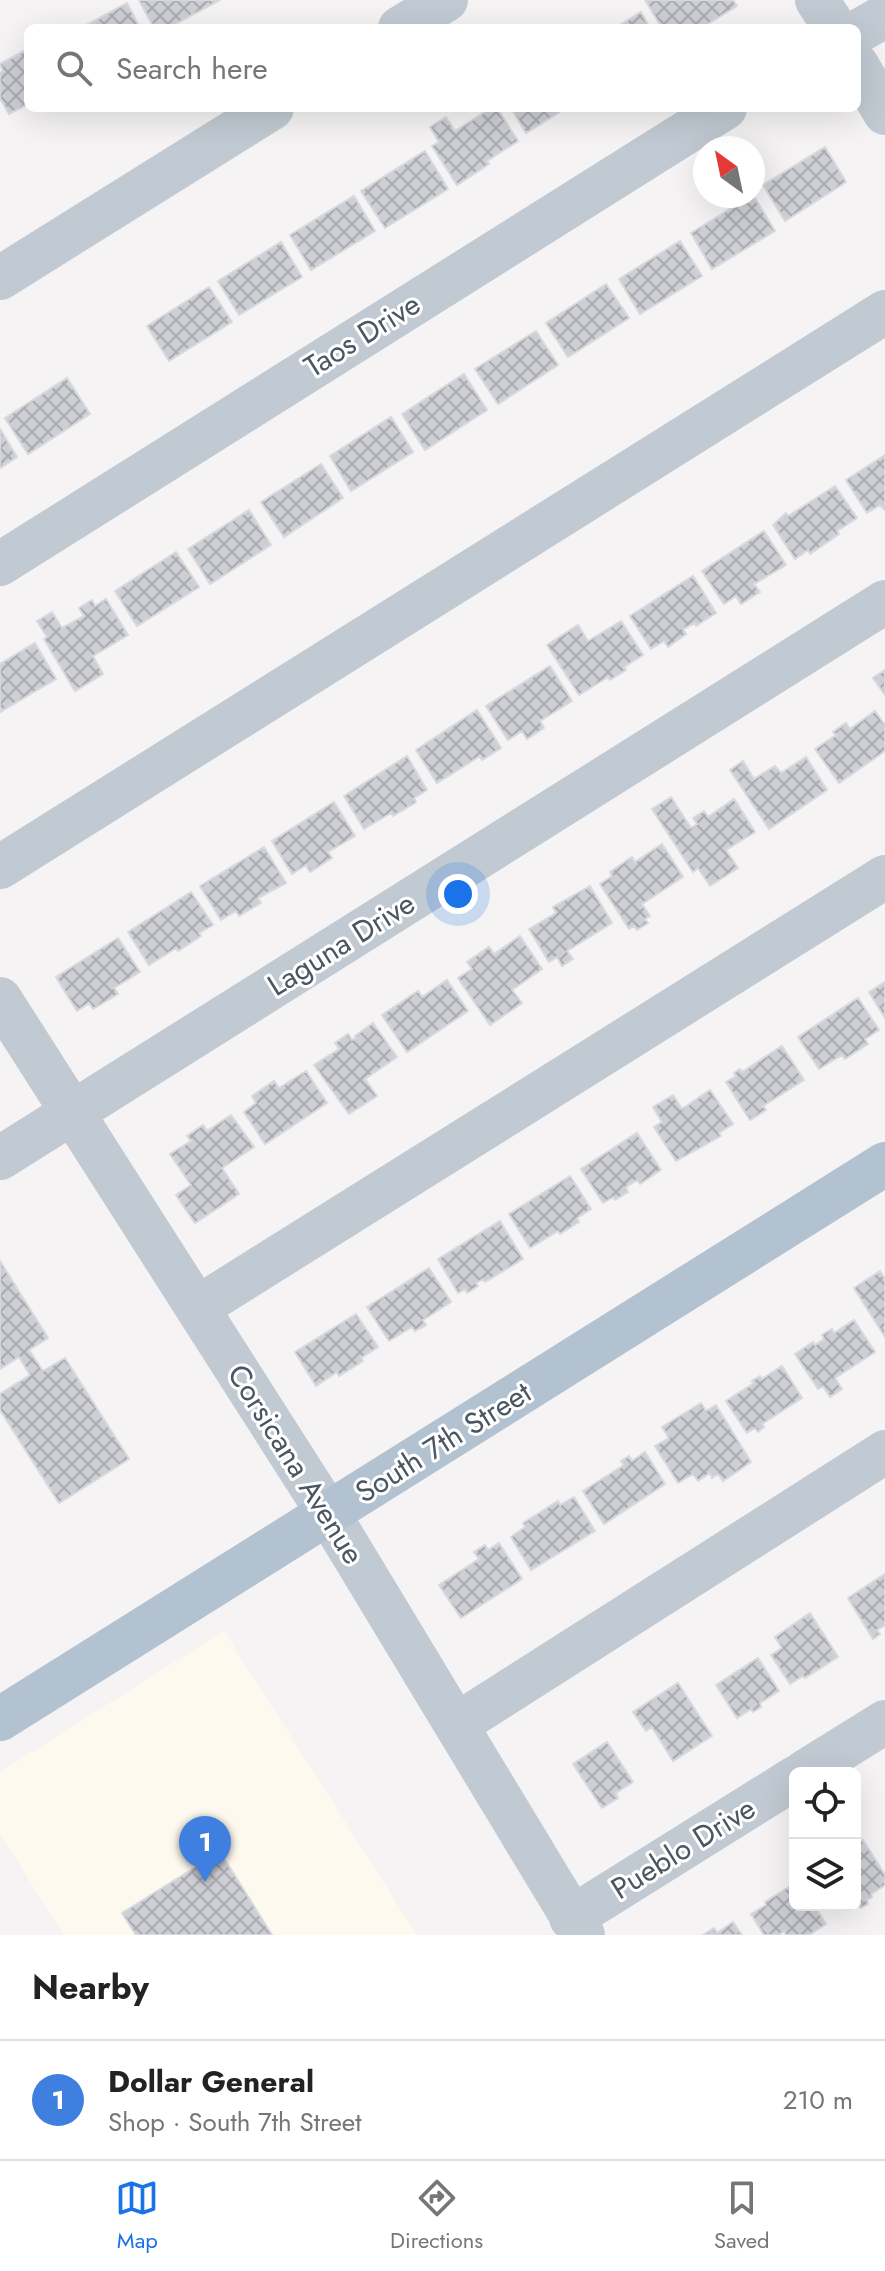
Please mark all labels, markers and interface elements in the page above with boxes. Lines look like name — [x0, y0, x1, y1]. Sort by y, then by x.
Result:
search box — [24, 24, 861, 112]
icon: search — [52, 46, 96, 90]
text: Search here — [116, 47, 268, 90]
north arrow — [693, 136, 765, 208]
street label: Taos Drive — [296, 282, 428, 388]
your location — [438, 874, 478, 914]
street label: Laguna Drive — [259, 882, 423, 1006]
street label: Corsicana Avenue — [217, 1356, 375, 1572]
street label: South 7th Street — [347, 1370, 540, 1513]
map controls — [789, 1767, 861, 1911]
button: locate — [789, 1767, 861, 1839]
street label: Pueblo Drive — [602, 1787, 764, 1909]
pin: 1 — [179, 1816, 231, 1882]
button: layers — [789, 1839, 861, 1911]
text: Nearby — [32, 1963, 149, 2012]
text: Dollar General — [108, 2060, 314, 2103]
text: 1 — [51, 2081, 65, 2119]
text: 210 m — [783, 2081, 853, 2119]
text: Shop · South 7th Street — [108, 2103, 361, 2141]
tab: Map — [115, 2176, 159, 2256]
tab: Directions — [390, 2176, 483, 2256]
tab: Saved — [714, 2176, 770, 2256]

